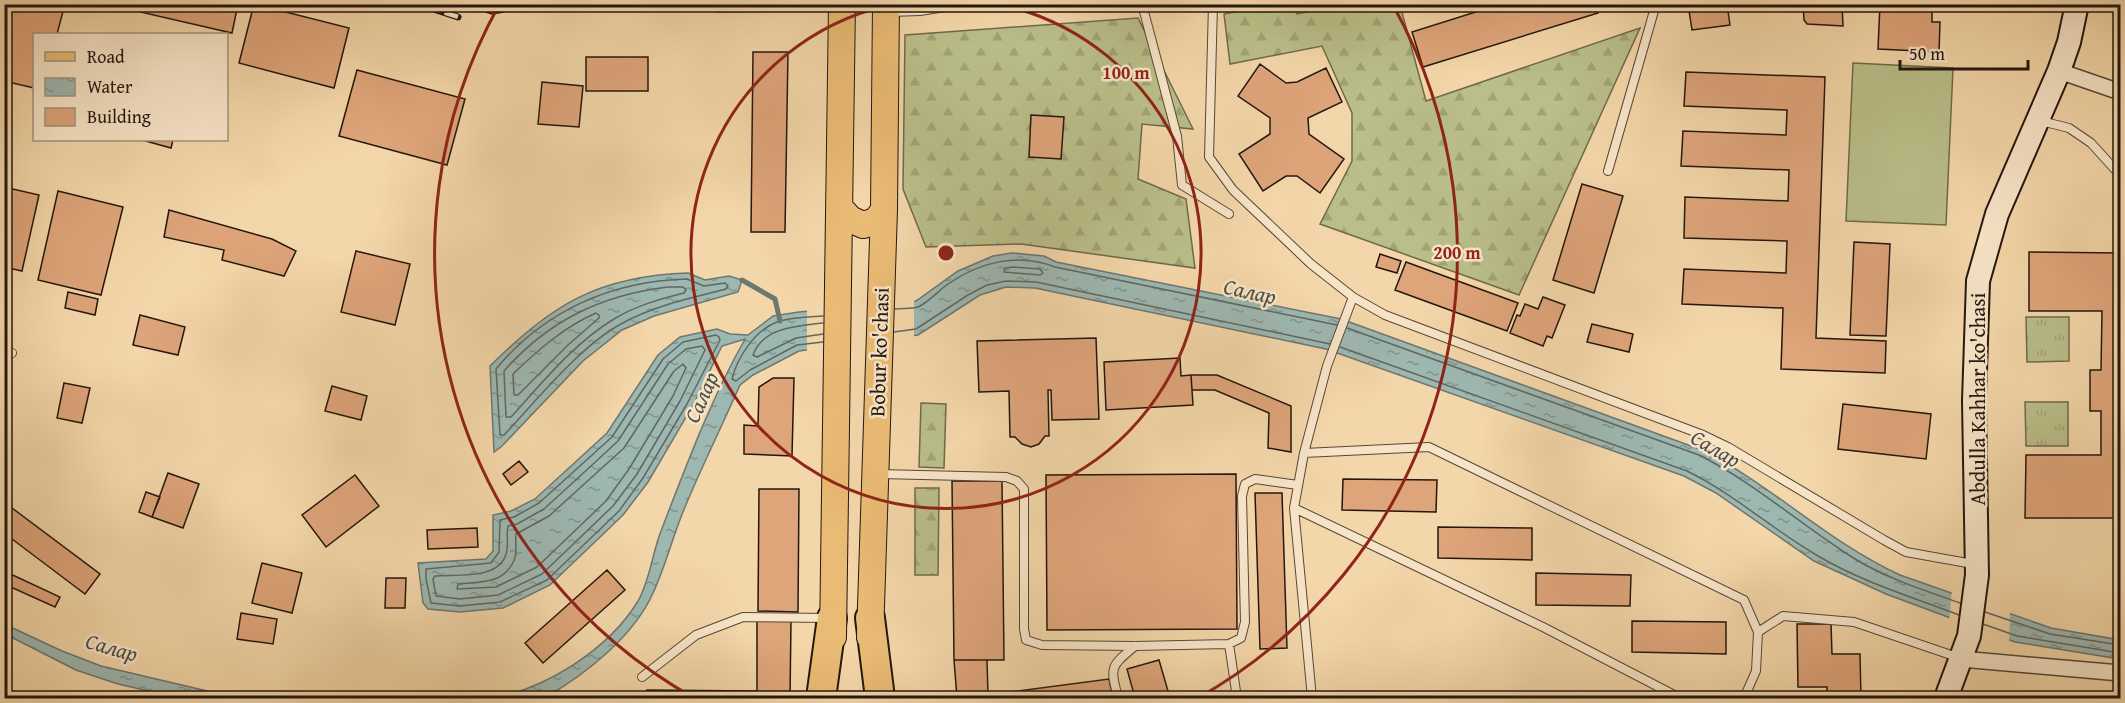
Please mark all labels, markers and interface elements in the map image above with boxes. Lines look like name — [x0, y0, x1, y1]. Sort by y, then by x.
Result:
legend — [33, 33, 228, 141]
scale bar — [1900, 33, 2028, 71]
text: 50 m — [1909, 40, 1945, 67]
text: Road — [87, 43, 125, 70]
text: 100 m — [1102, 59, 1150, 86]
text: Water — [87, 73, 133, 100]
text: Building — [87, 103, 151, 130]
text: 200 m — [1433, 239, 1481, 266]
centre of rings — [936, 243, 956, 263]
water label: Салар — [1221, 270, 1279, 312]
street label: Bobur ko'chasi — [861, 287, 897, 417]
street label: Abdulla Kahhar ko'chasi — [1962, 292, 1993, 505]
water label: Салар — [676, 366, 726, 428]
water label: Салар — [1685, 421, 1747, 475]
water label: Салар — [82, 624, 142, 670]

